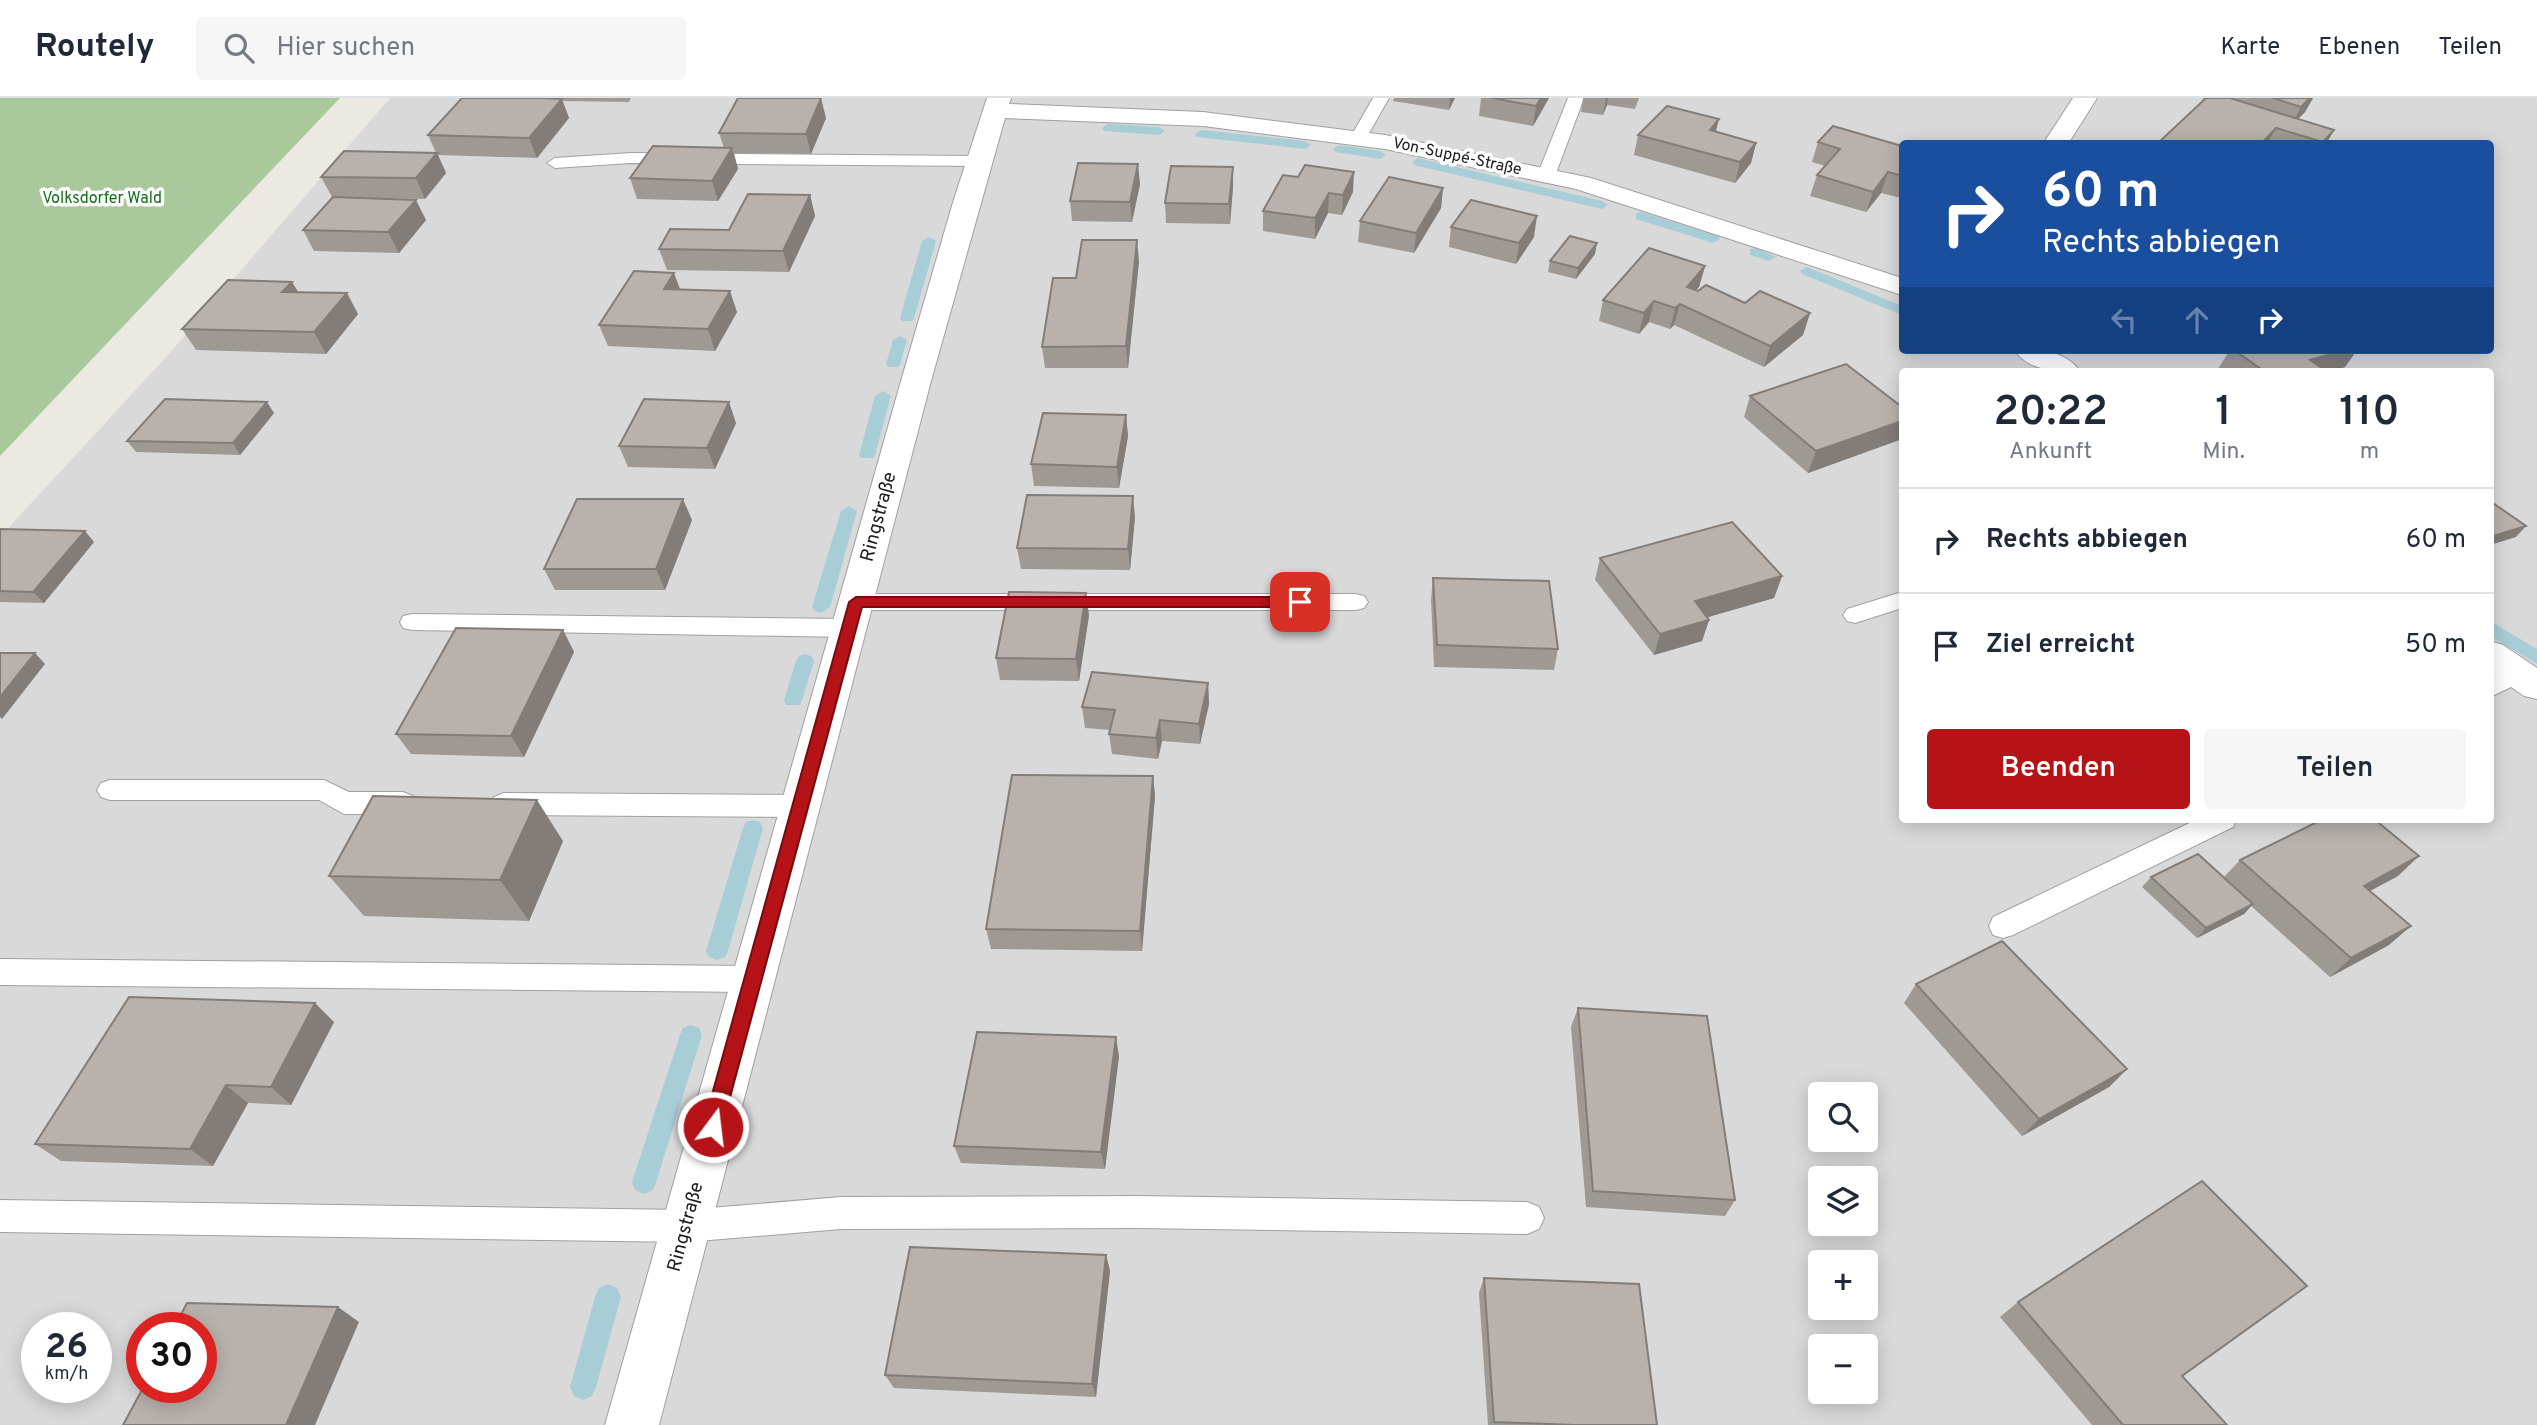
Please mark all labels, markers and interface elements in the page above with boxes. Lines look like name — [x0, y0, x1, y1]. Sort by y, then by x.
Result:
search box — [196, 17, 686, 80]
text: Routely — [35, 27, 154, 69]
icon: search — [220, 29, 258, 67]
text: Hier suchen — [276, 32, 415, 65]
text: Karte — [2220, 33, 2280, 63]
text: Ebenen — [2318, 33, 2400, 63]
text: Teilen — [2438, 33, 2502, 63]
street label: Von-Suppé-Straße — [1391, 134, 1523, 180]
text: 60 m — [2042, 163, 2160, 225]
icon: right — [1927, 168, 2018, 259]
park label: Volksdorfer Wald — [42, 189, 162, 209]
text: Rechts abbiegen — [2042, 224, 2280, 264]
icon: left — [2105, 301, 2143, 339]
icon: ahead — [2178, 301, 2216, 339]
icon: right — [2251, 301, 2289, 339]
text: 20:22 — [1993, 387, 2108, 440]
text: 1 — [2215, 387, 2232, 440]
text: 110 — [2339, 387, 2400, 440]
text: Ankunft — [2009, 438, 2092, 467]
text: Min. — [2202, 438, 2245, 467]
text: m — [2360, 438, 2379, 467]
street label: Ringstraße — [856, 469, 902, 565]
icon: right — [1927, 522, 1965, 560]
text: Rechts abbiegen — [1986, 524, 2188, 557]
text: 60 m — [2406, 524, 2466, 557]
pin — [1270, 572, 1330, 632]
icon: arrive — [1281, 583, 1319, 621]
icon: arrive — [1927, 627, 1965, 665]
text: Ziel erreicht — [1986, 629, 2135, 662]
text: 50 m — [2405, 629, 2466, 662]
button: Beenden — [1927, 729, 2190, 809]
button: Teilen — [2204, 729, 2466, 809]
map controls — [1808, 1082, 1878, 1404]
button: search — [1808, 1082, 1878, 1152]
position arrow — [676, 1090, 750, 1164]
button: layers — [1808, 1166, 1878, 1236]
street label: Ringstraße — [663, 1179, 709, 1275]
button: + — [1808, 1250, 1878, 1320]
speed limit sign: 30 — [126, 1312, 217, 1403]
text: 26 — [45, 1326, 88, 1370]
button: − — [1808, 1334, 1878, 1404]
text: km/h — [45, 1363, 88, 1386]

